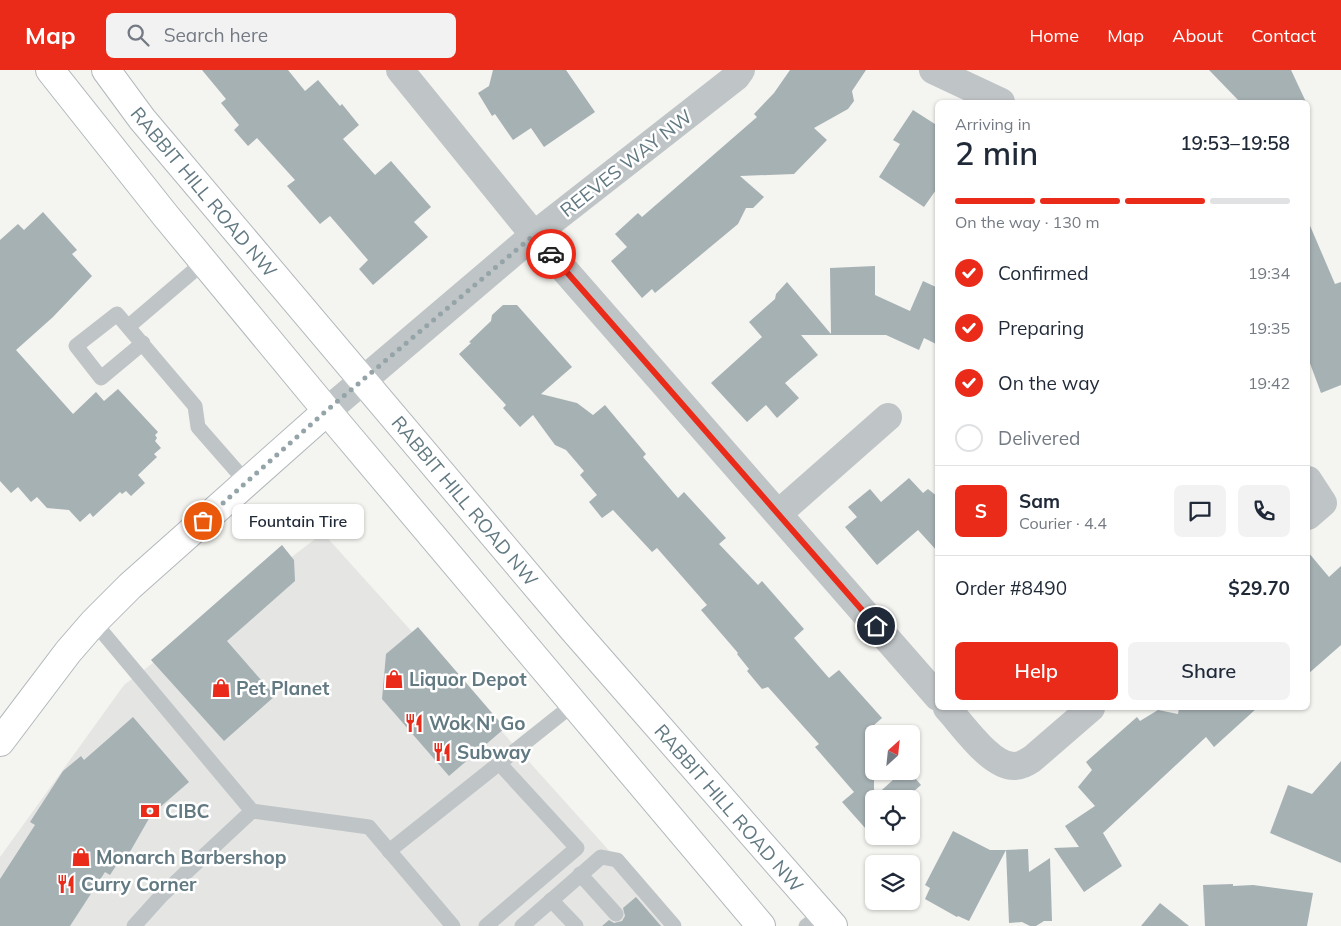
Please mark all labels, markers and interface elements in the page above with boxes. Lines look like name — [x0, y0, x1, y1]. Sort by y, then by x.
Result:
search box — [106, 13, 456, 58]
text: Map — [25, 20, 76, 50]
icon: search — [124, 21, 152, 49]
text: Search here — [164, 23, 268, 47]
text: Home — [1029, 24, 1079, 47]
text: Map — [1107, 24, 1144, 47]
text: About — [1172, 24, 1223, 47]
text: Contact — [1251, 24, 1316, 47]
street label: RABBIT HILL ROAD NW — [126, 102, 282, 282]
street label: REEVES WAY NW — [555, 104, 697, 222]
text: Arriving in — [955, 114, 1031, 134]
text: 19:53–19:58 — [1180, 131, 1290, 155]
text: 2 min — [955, 133, 1038, 173]
text: On the way · 130 m — [955, 212, 1100, 232]
courier — [526, 229, 576, 279]
icon: car — [537, 240, 565, 268]
icon: check — [955, 259, 983, 287]
text: Confirmed — [998, 261, 1089, 285]
text: 19:34 — [1248, 263, 1290, 283]
icon: check — [955, 314, 983, 342]
text: Preparing — [998, 316, 1084, 340]
text: 19:35 — [1248, 318, 1290, 338]
icon: check — [955, 369, 983, 397]
text: On the way — [998, 371, 1100, 395]
text: 19:42 — [1248, 373, 1290, 393]
street label: RABBIT HILL ROAD NW — [387, 411, 543, 591]
text: Delivered — [998, 426, 1080, 450]
button: chat — [1174, 485, 1226, 537]
button: phone — [1238, 485, 1290, 537]
text: Sam — [1019, 489, 1060, 513]
text: S — [975, 499, 987, 523]
pin — [182, 500, 224, 542]
callout: Fountain Tire — [233, 504, 366, 538]
icon: bag — [189, 507, 217, 535]
text: Fountain Tire — [249, 511, 347, 531]
text: Courier · 4.4 — [1019, 513, 1107, 533]
text: Order #8490 — [955, 576, 1067, 600]
text: $29.70 — [1228, 576, 1290, 600]
pin — [855, 605, 897, 647]
icon: home — [862, 612, 890, 640]
button: Help — [955, 642, 1118, 700]
button: Share — [1128, 642, 1290, 700]
place label: Liquor Depot — [409, 667, 527, 691]
shop icon: Liquor Depot — [383, 668, 405, 690]
place label: Pet Planet — [236, 676, 329, 700]
shop icon: Pet Planet — [210, 677, 232, 699]
place label: Wok N' Go — [429, 711, 526, 735]
restaurant icon: Wok N' Go — [403, 712, 425, 734]
street label: RABBIT HILL ROAD NW — [649, 719, 809, 897]
north arrow — [865, 725, 920, 780]
map controls — [865, 725, 920, 910]
place label: Subway — [457, 740, 531, 764]
restaurant icon: Subway — [431, 741, 453, 763]
button: locate — [865, 790, 920, 845]
place label: CIBC — [165, 799, 210, 823]
bank icon: CIBC — [139, 800, 161, 822]
place label: Monarch Barbershop — [96, 845, 287, 869]
shop icon: Monarch Barbershop — [70, 846, 92, 868]
button: layers — [865, 855, 920, 910]
place label: Curry Corner — [81, 872, 197, 896]
restaurant icon: Curry Corner — [55, 873, 77, 895]

